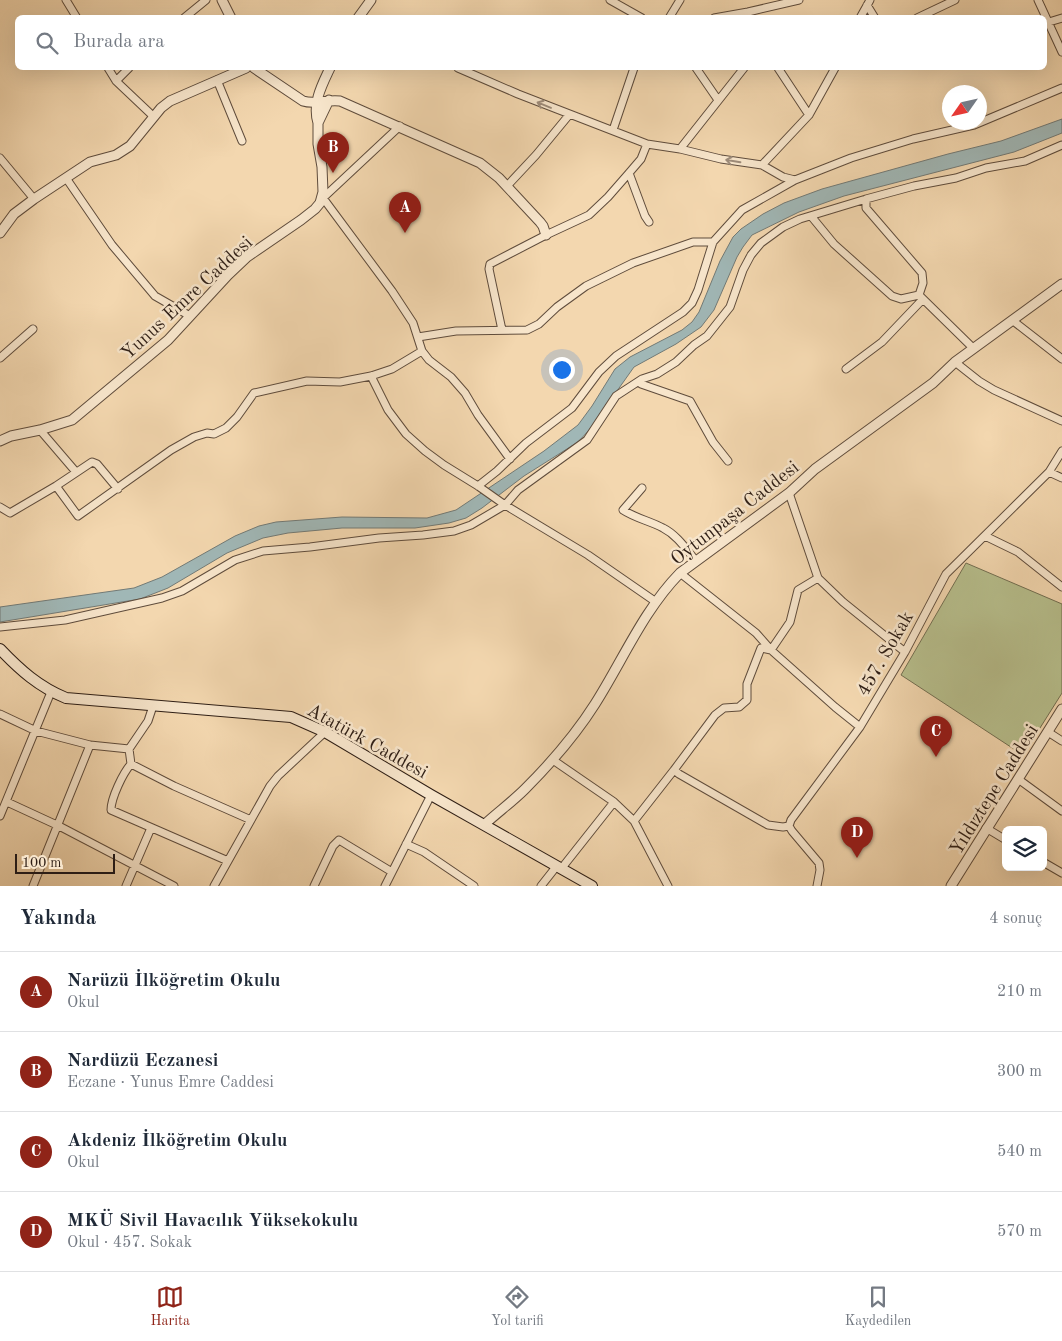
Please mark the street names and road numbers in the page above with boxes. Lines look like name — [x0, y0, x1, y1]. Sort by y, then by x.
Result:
street label: Yunus Emre Caddesi — [119, 233, 257, 364]
street label: Oytunpaşa Caddesi — [668, 458, 803, 570]
street label: 457. Sokak — [854, 609, 918, 700]
street label: Atatürk Caddesi — [303, 701, 430, 783]
street label: Yıldıztepe Caddesi — [947, 722, 1043, 859]

